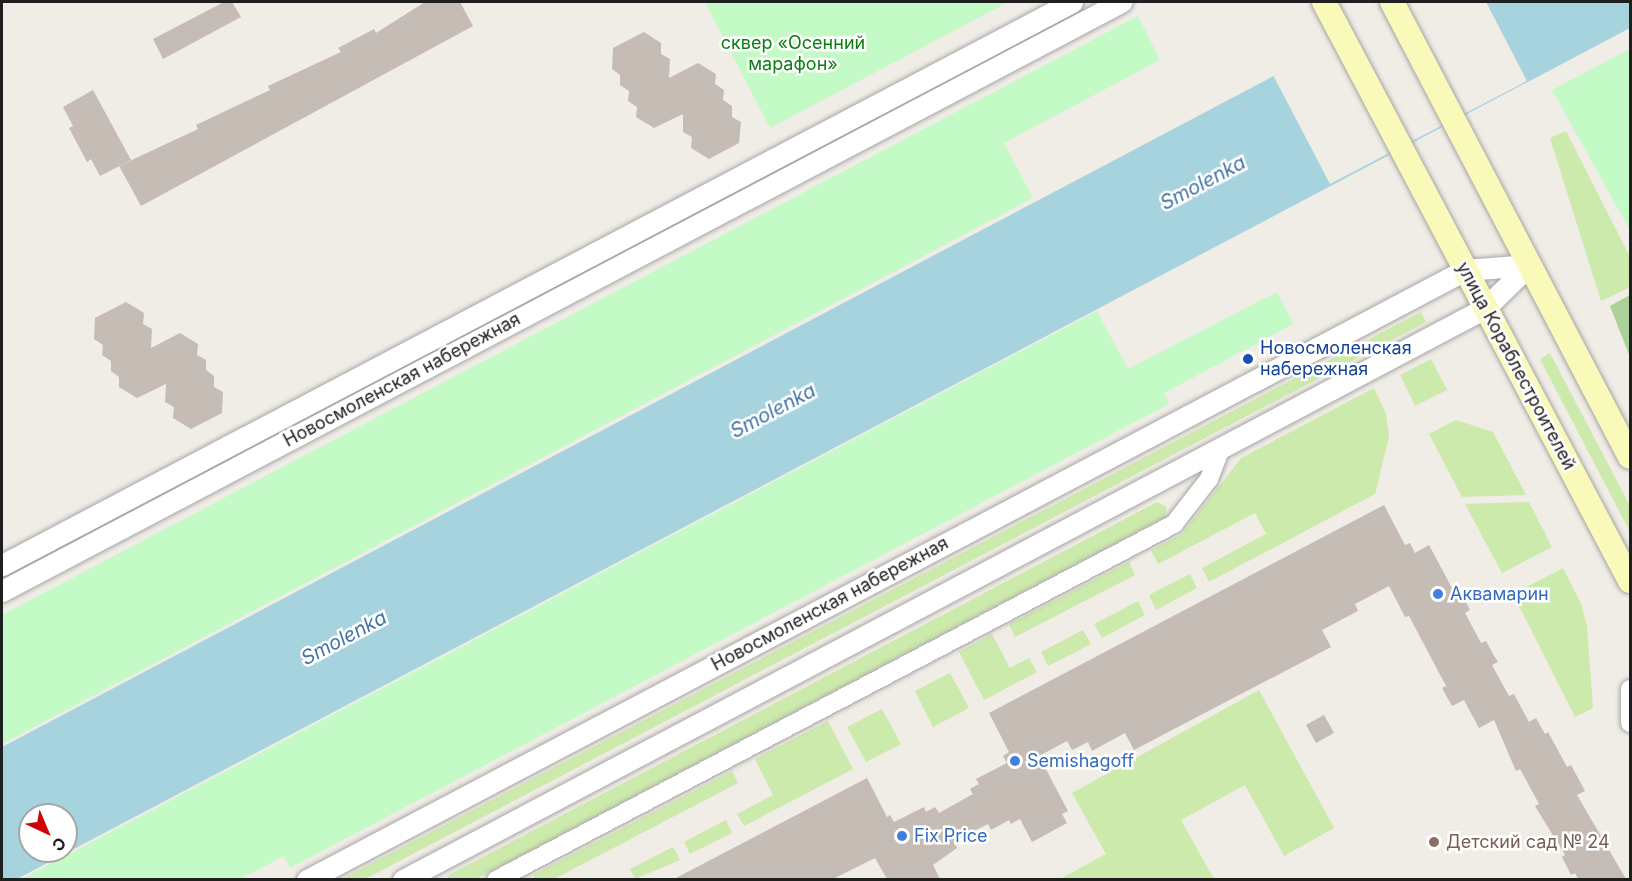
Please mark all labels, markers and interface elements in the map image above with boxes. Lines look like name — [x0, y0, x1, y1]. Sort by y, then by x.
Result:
park label: сквер «Осенний марафон» — [721, 33, 865, 76]
water label: Smolenka — [1156, 150, 1250, 216]
street label: улица Кораблестроителей — [1452, 258, 1580, 474]
street label: Новосмоленская набережная — [280, 308, 524, 452]
place label: Новосмоленская набережная — [1260, 338, 1412, 380]
marker: Новосмоленская набережная — [1241, 352, 1255, 366]
water label: Smolenka — [726, 378, 820, 444]
street label: Новосмоленская набережная — [708, 532, 952, 676]
place label: Аквамарин — [1450, 583, 1549, 605]
marker: Аквамарин — [1431, 587, 1445, 601]
water label: Smolenka — [297, 605, 391, 671]
place label: Semishagoff — [1027, 750, 1134, 772]
marker: Semishagoff — [1008, 754, 1022, 768]
north arrow — [18, 803, 78, 863]
place label: Fix Price — [914, 825, 988, 847]
marker: Fix Price — [895, 829, 909, 843]
place label: Детский сад № 24 — [1446, 831, 1610, 853]
text: С — [48, 833, 70, 856]
marker: Детский сад № 24 — [1427, 835, 1441, 849]

